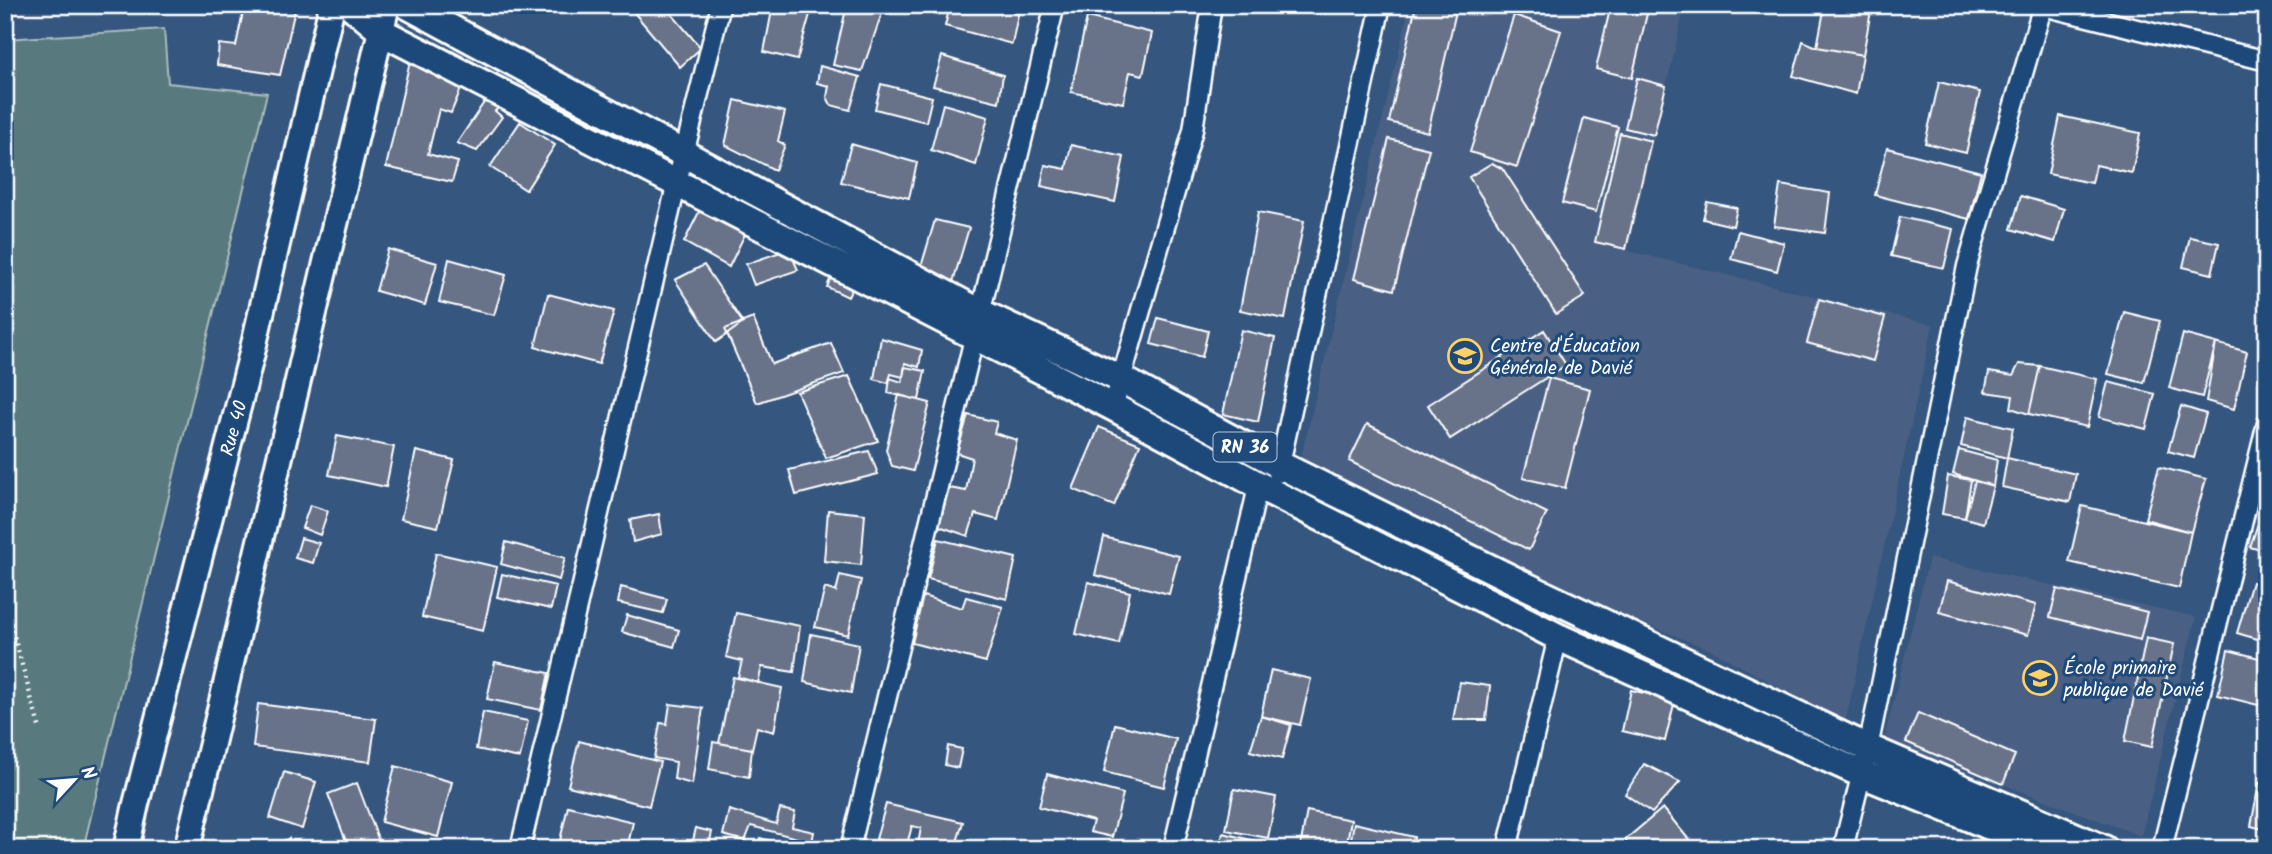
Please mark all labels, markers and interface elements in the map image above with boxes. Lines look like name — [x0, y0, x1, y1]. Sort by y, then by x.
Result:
place label: Centre d'Éducation Générale de Davié — [1490, 332, 1640, 384]
school or university icon: Centre d'Éducation Générale de Davié — [1446, 337, 1484, 375]
street label: Rue 40 — [213, 397, 257, 460]
road number: RN 36 — [1214, 432, 1276, 462]
place label: École primaire publique de Davié — [2063, 654, 2204, 706]
school or university icon: École primaire publique de Davié — [2021, 659, 2059, 697]
north arrow — [38, 746, 108, 816]
text: N — [71, 761, 104, 785]

